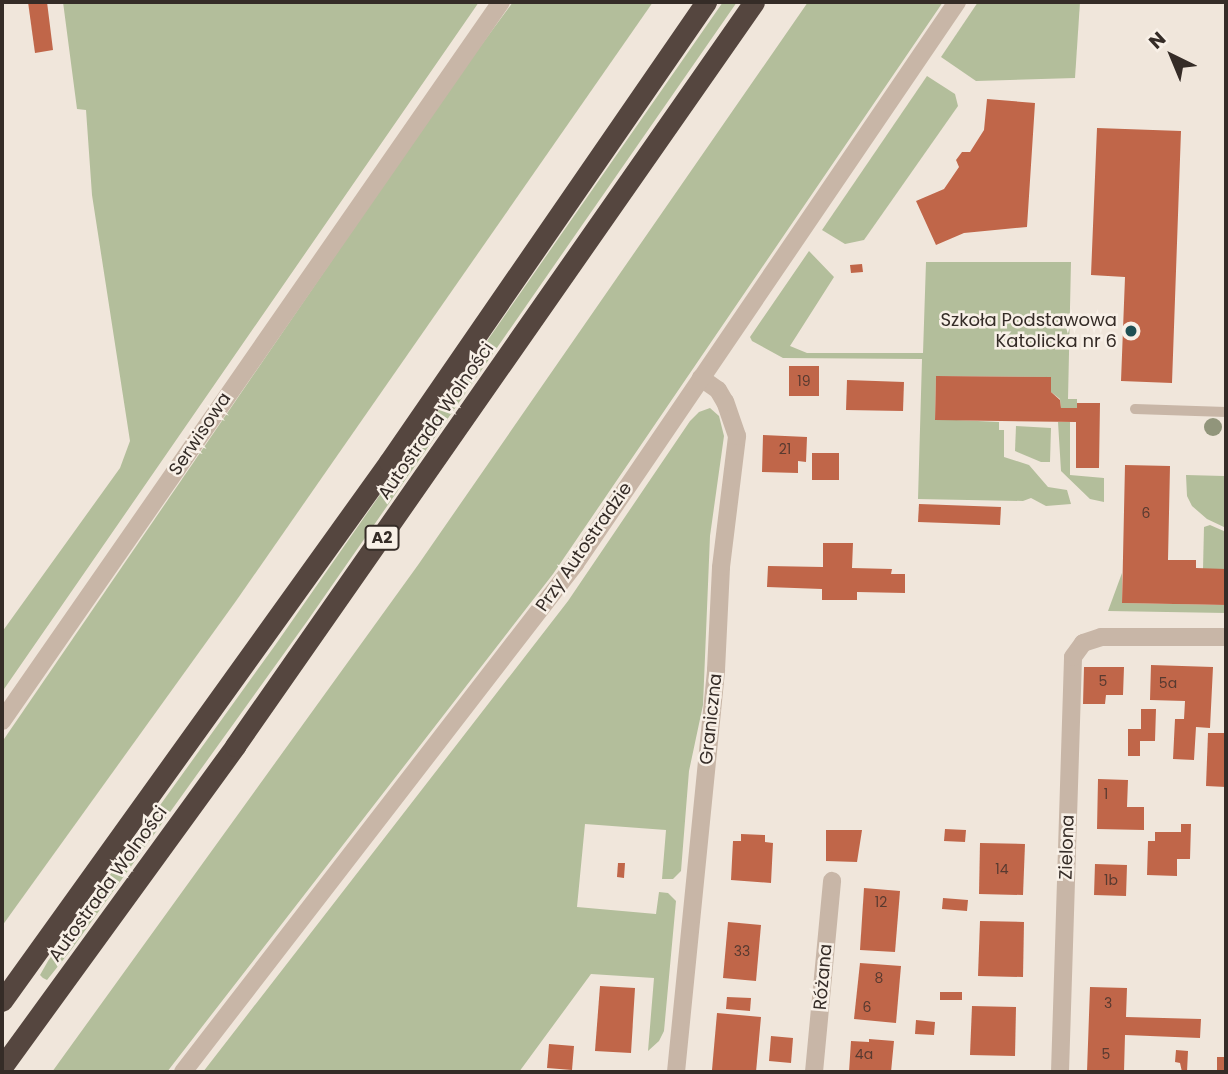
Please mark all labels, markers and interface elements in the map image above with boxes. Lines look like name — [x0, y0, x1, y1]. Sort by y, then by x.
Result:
north arrow — [1137, 21, 1207, 91]
text: N — [1143, 26, 1172, 55]
place label: Szkoła Podstawowa Katolicka nr 6 — [941, 310, 1117, 352]
marker: Szkoła Podstawowa Katolicka nr 6 — [1123, 323, 1139, 339]
street label: Autostrada Wolności — [374, 338, 498, 504]
house number: 19 — [797, 373, 811, 389]
street label: Serwisowa — [164, 388, 236, 480]
house number: 21 — [779, 441, 791, 457]
street label: Przy Autostradzie — [531, 478, 637, 616]
house number: 6 — [1142, 505, 1150, 521]
road number: A2 — [364, 526, 400, 551]
street label: Graniczna — [695, 672, 727, 766]
house number: 5 — [1099, 673, 1107, 689]
house number: 5a — [1159, 675, 1177, 691]
house number: 1 — [1104, 786, 1108, 802]
street label: Autostrada Wolności — [44, 802, 172, 966]
street label: Zielona — [1055, 814, 1079, 880]
house number: 14 — [995, 861, 1009, 877]
house number: 1b — [1104, 872, 1118, 888]
house number: 12 — [875, 894, 887, 910]
house number: 33 — [734, 943, 750, 959]
street label: Różana — [809, 943, 837, 1011]
house number: 8 — [875, 970, 883, 986]
house number: 3 — [1104, 995, 1112, 1011]
house number: 6 — [863, 999, 871, 1015]
house number: 4a — [855, 1046, 873, 1062]
house number: 5 — [1102, 1046, 1110, 1062]

